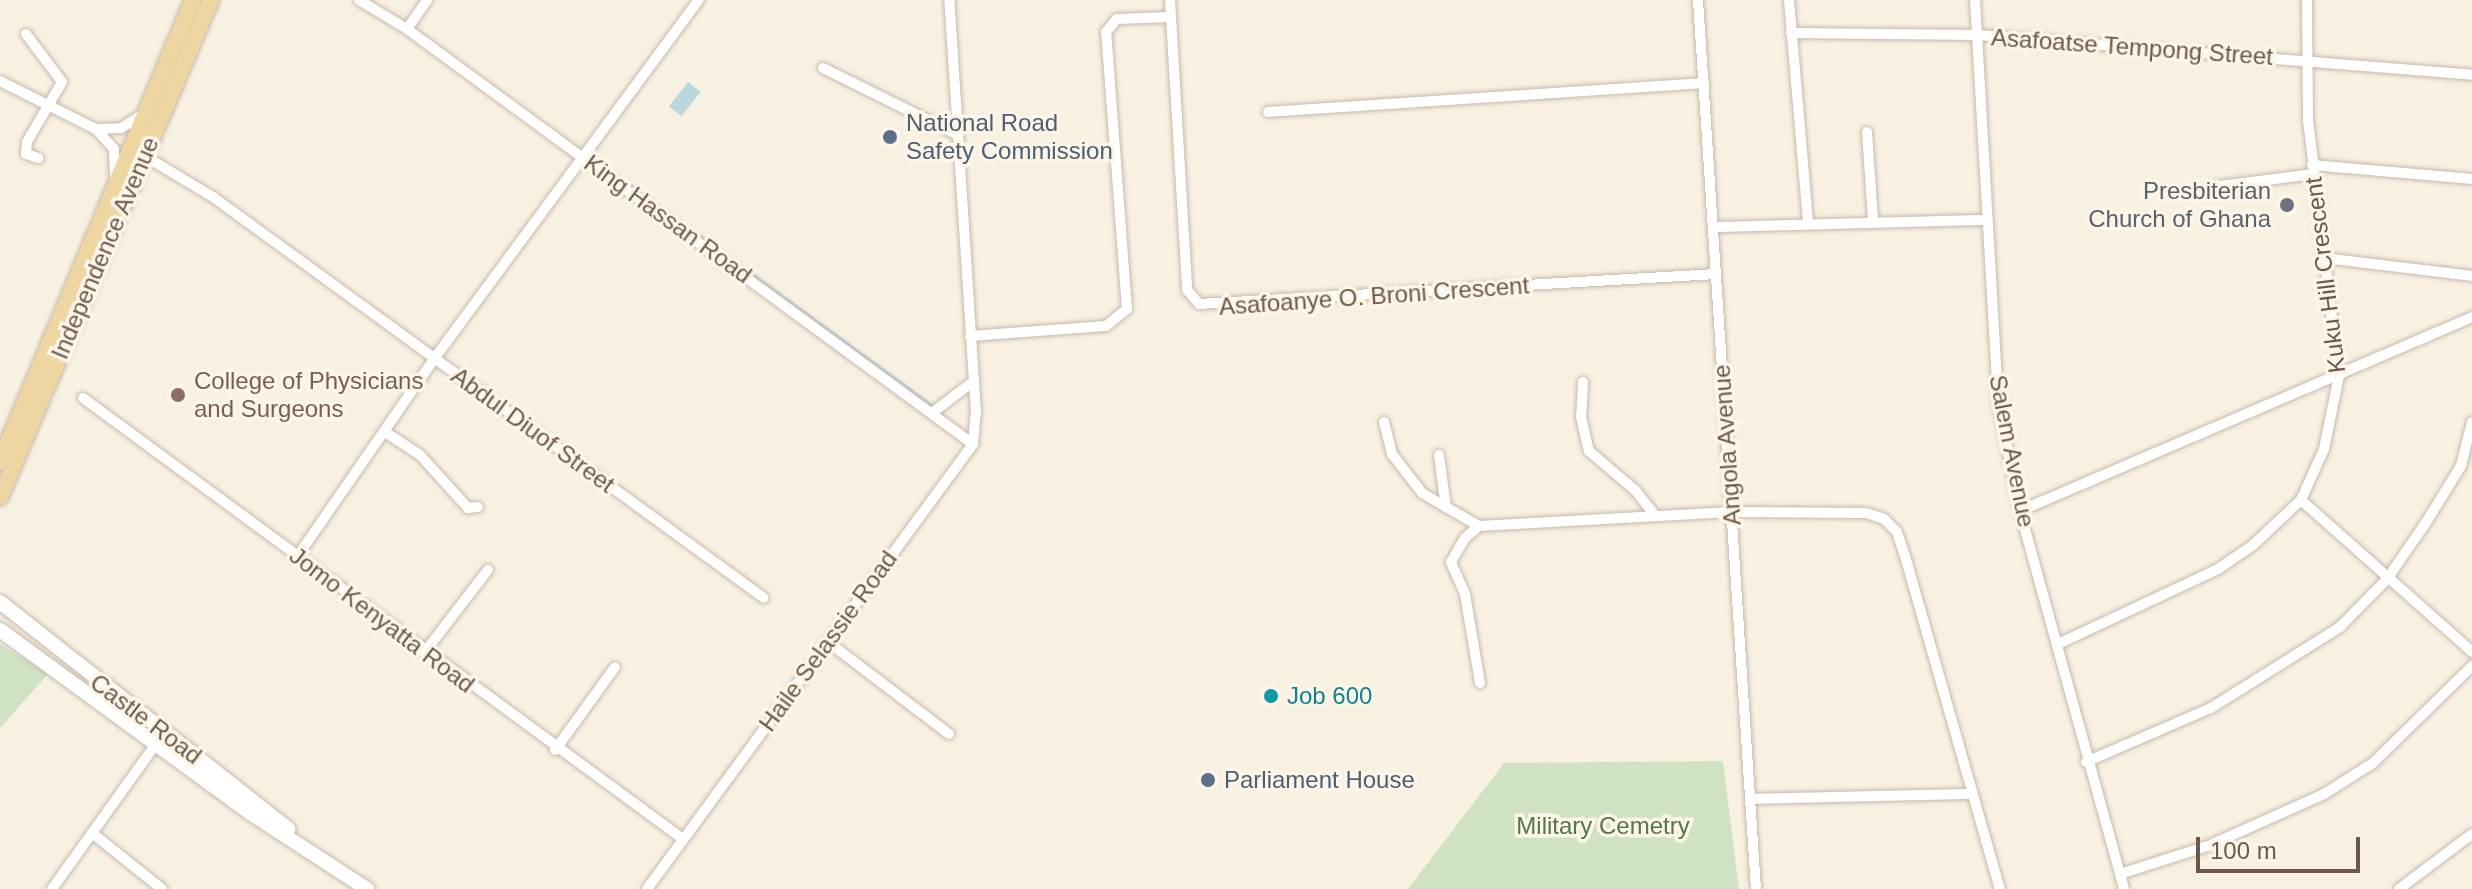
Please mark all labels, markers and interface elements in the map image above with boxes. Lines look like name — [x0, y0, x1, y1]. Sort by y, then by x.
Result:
street label: Asafoatse Tempong Street — [1990, 23, 2274, 71]
place label: National Road Safety Commission — [906, 109, 1113, 165]
marker: National Road Safety Commission — [881, 128, 899, 146]
street label: Independence Avenue — [45, 132, 165, 364]
street label: King Hassan Road — [579, 149, 757, 289]
street label: Kuku Hill Crescent — [2299, 175, 2351, 375]
place label: Presbiterian Church of Ghana — [2088, 177, 2271, 233]
marker: Presbiterian Church of Ghana — [2278, 196, 2296, 214]
street label: Asafoanye O. Broni Crescent — [1218, 271, 1530, 321]
street label: Abdul Diuof Street — [446, 361, 620, 499]
street label: Angola Avenue — [1707, 363, 1747, 527]
place label: College of Physicians and Surgeons — [194, 367, 423, 423]
street label: Salem Avenue — [1983, 372, 2041, 530]
marker: College of Physicians and Surgeons — [169, 386, 187, 404]
street label: Jomo Kenyatta Road — [284, 541, 480, 699]
street label: Haile Selassie Road — [753, 545, 903, 737]
street label: Castle Road — [85, 668, 207, 770]
place label: Job 600 — [1287, 682, 1372, 710]
marker: Job 600 — [1262, 687, 1280, 705]
place label: Parliament House — [1224, 766, 1415, 794]
marker: Parliament House — [1199, 771, 1217, 789]
park label: Military Cemetry — [1516, 812, 1690, 840]
scale bar — [2200, 821, 2364, 871]
text: 100 m — [2210, 837, 2277, 864]

